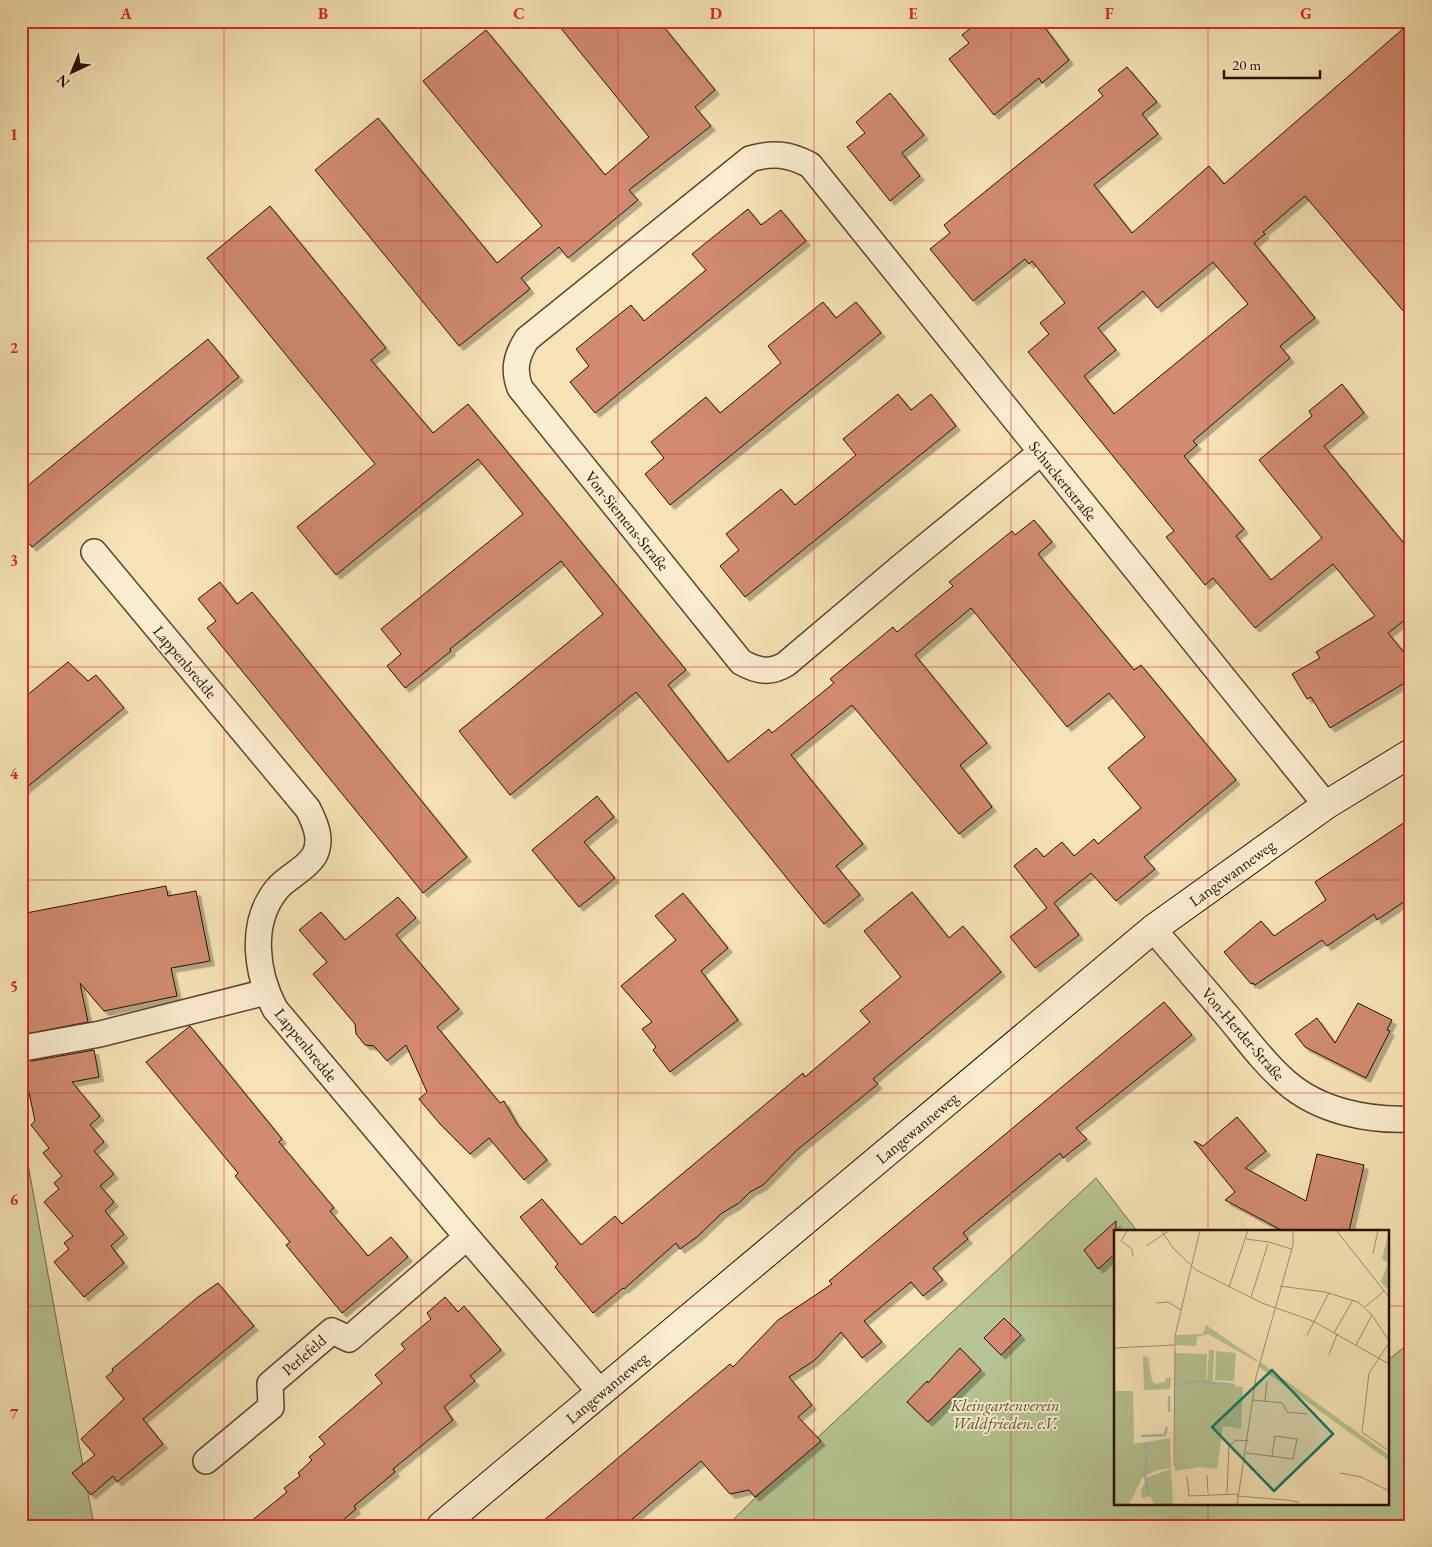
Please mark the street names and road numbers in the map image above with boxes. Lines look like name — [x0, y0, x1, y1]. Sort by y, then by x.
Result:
street label: Schuckertstraße — [1024, 437, 1102, 525]
street label: Von-Siemens-Straße — [580, 467, 674, 575]
street label: Lappenbredde — [148, 621, 222, 703]
street label: Langewanneweg — [1185, 834, 1280, 911]
street label: Von-Herder-Straße — [1197, 983, 1289, 1085]
street label: Lappenbredde — [270, 1004, 342, 1086]
street label: Langewanneweg — [871, 1087, 963, 1169]
street label: Perlefeld — [277, 1329, 331, 1380]
street label: Langewanneweg — [561, 1347, 653, 1429]

